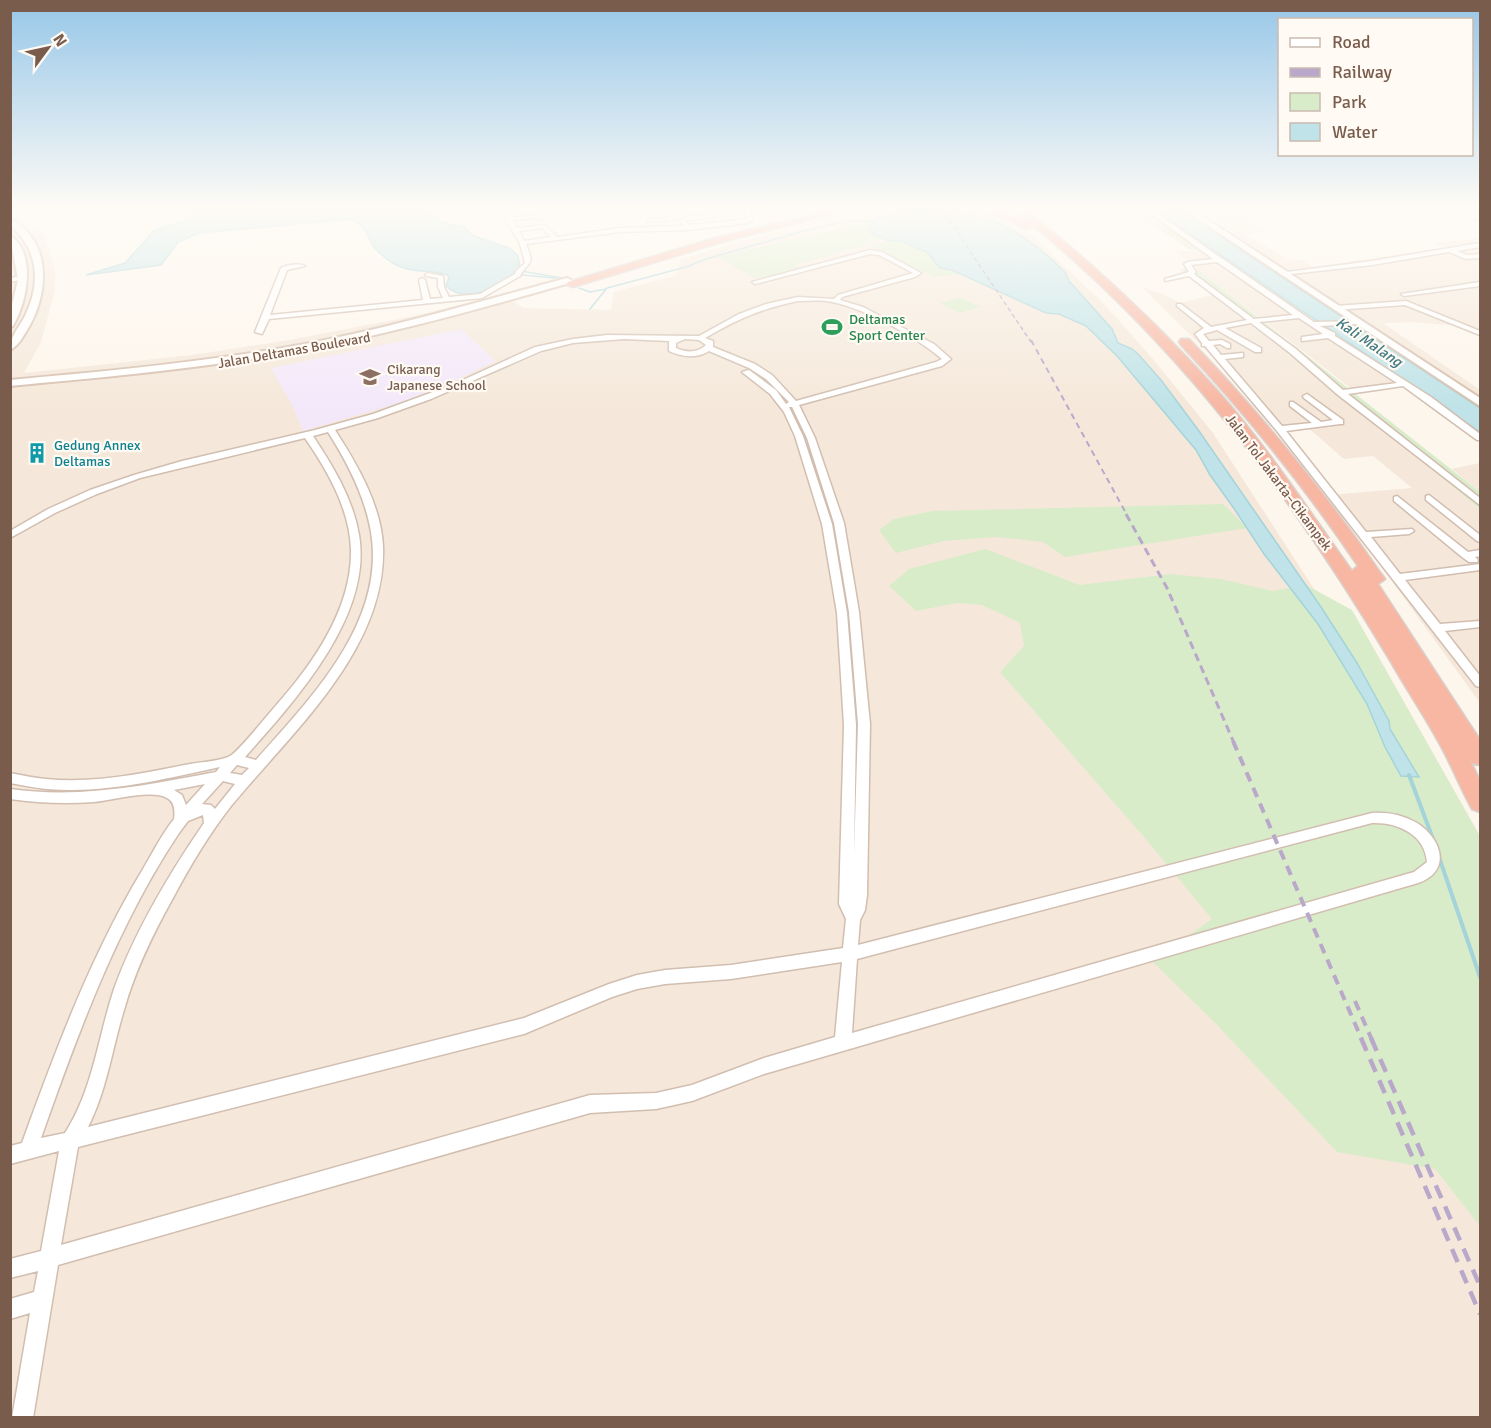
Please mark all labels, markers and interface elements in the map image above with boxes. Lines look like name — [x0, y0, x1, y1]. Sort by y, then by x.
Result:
north arrow — [18, 18, 78, 78]
legend — [1278, 18, 1473, 156]
text: N — [48, 30, 71, 50]
text: Road — [1332, 31, 1371, 53]
text: Railway — [1332, 61, 1393, 83]
text: Park — [1332, 91, 1367, 113]
text: Water — [1332, 121, 1378, 143]
place label: Deltamas Sport Center — [849, 311, 926, 344]
water label: Kali Malang — [1332, 313, 1406, 371]
sports icon: Deltamas Sport Center — [820, 315, 844, 339]
street label: Jalan Deltamas Boulevard — [217, 329, 372, 372]
place label: Cikarang Japanese School — [387, 361, 486, 394]
school or university icon: Cikarang Japanese School — [358, 365, 382, 389]
street label: Jalan Tol Jakarta–Cikampek — [1222, 411, 1335, 554]
place label: Gedung Annex Deltamas — [54, 437, 141, 470]
building icon: Gedung Annex Deltamas — [25, 441, 49, 465]

